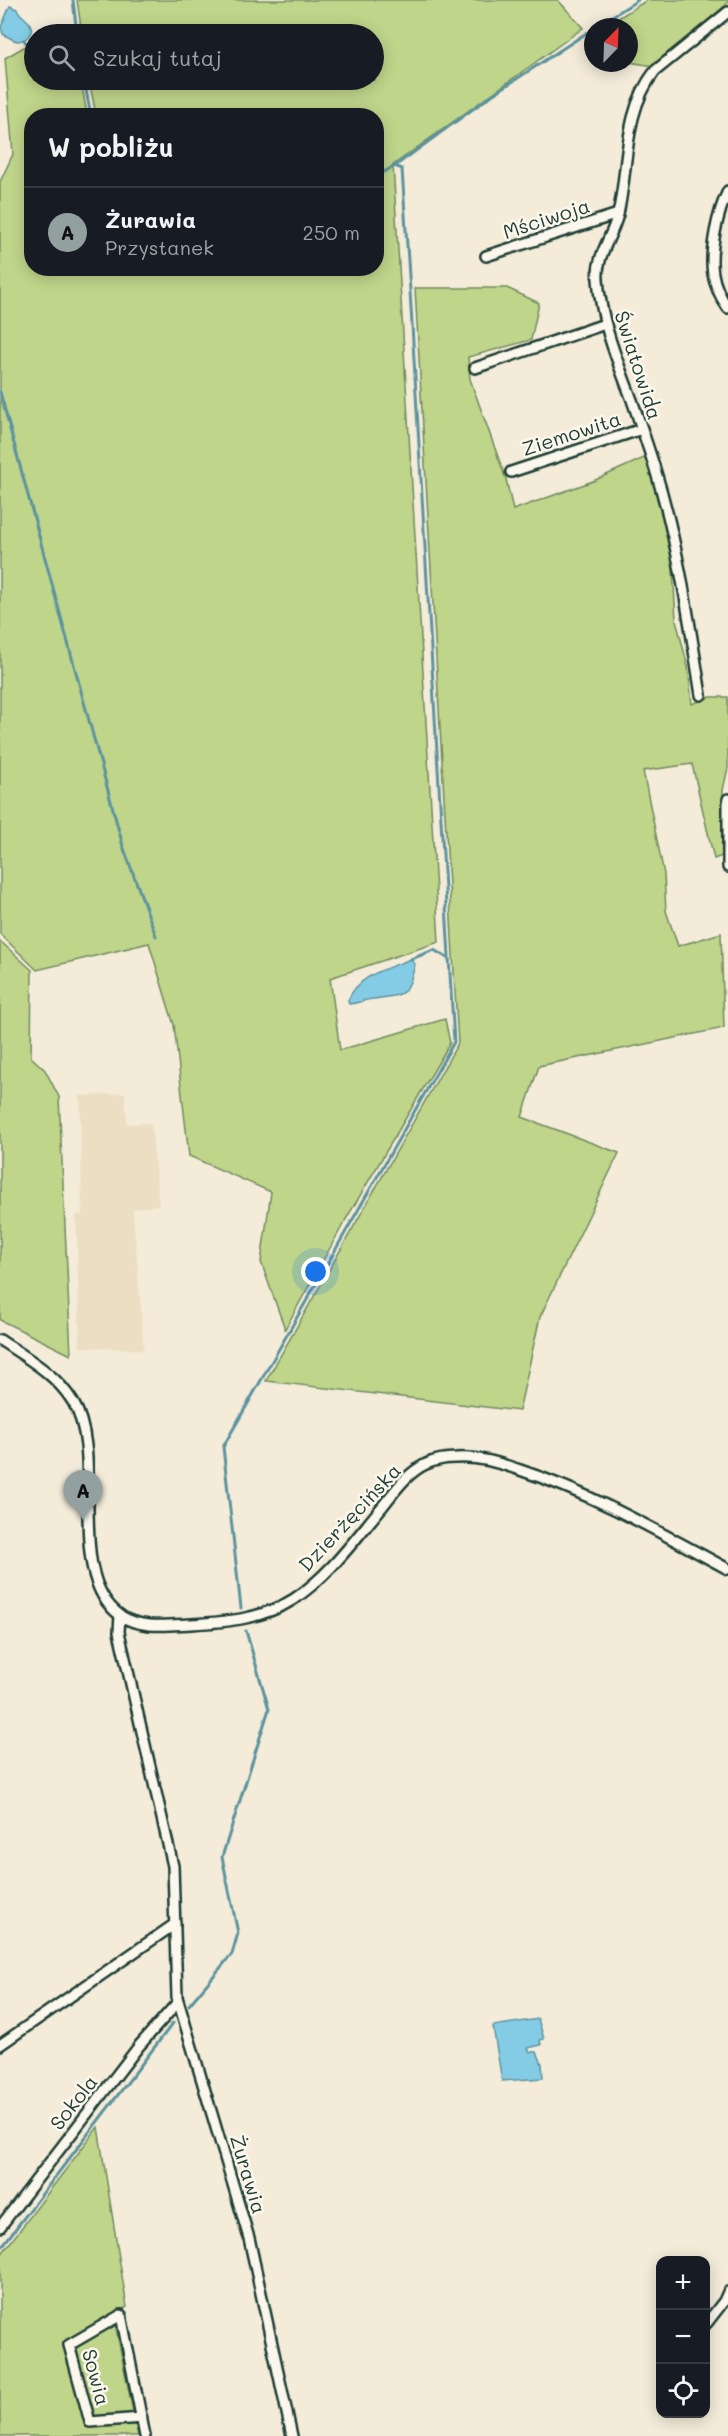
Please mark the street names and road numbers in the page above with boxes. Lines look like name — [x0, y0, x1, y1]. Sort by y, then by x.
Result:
street label: Mściwoja — [499, 192, 593, 244]
street label: Światowida — [609, 307, 669, 423]
street label: Ziemowita — [518, 405, 624, 461]
street label: Dzierżęcińska — [292, 1457, 406, 1577]
street label: Sokola — [43, 2069, 103, 2135]
street label: Żurawia — [225, 2131, 273, 2217]
street label: Sowia — [77, 2346, 117, 2408]

